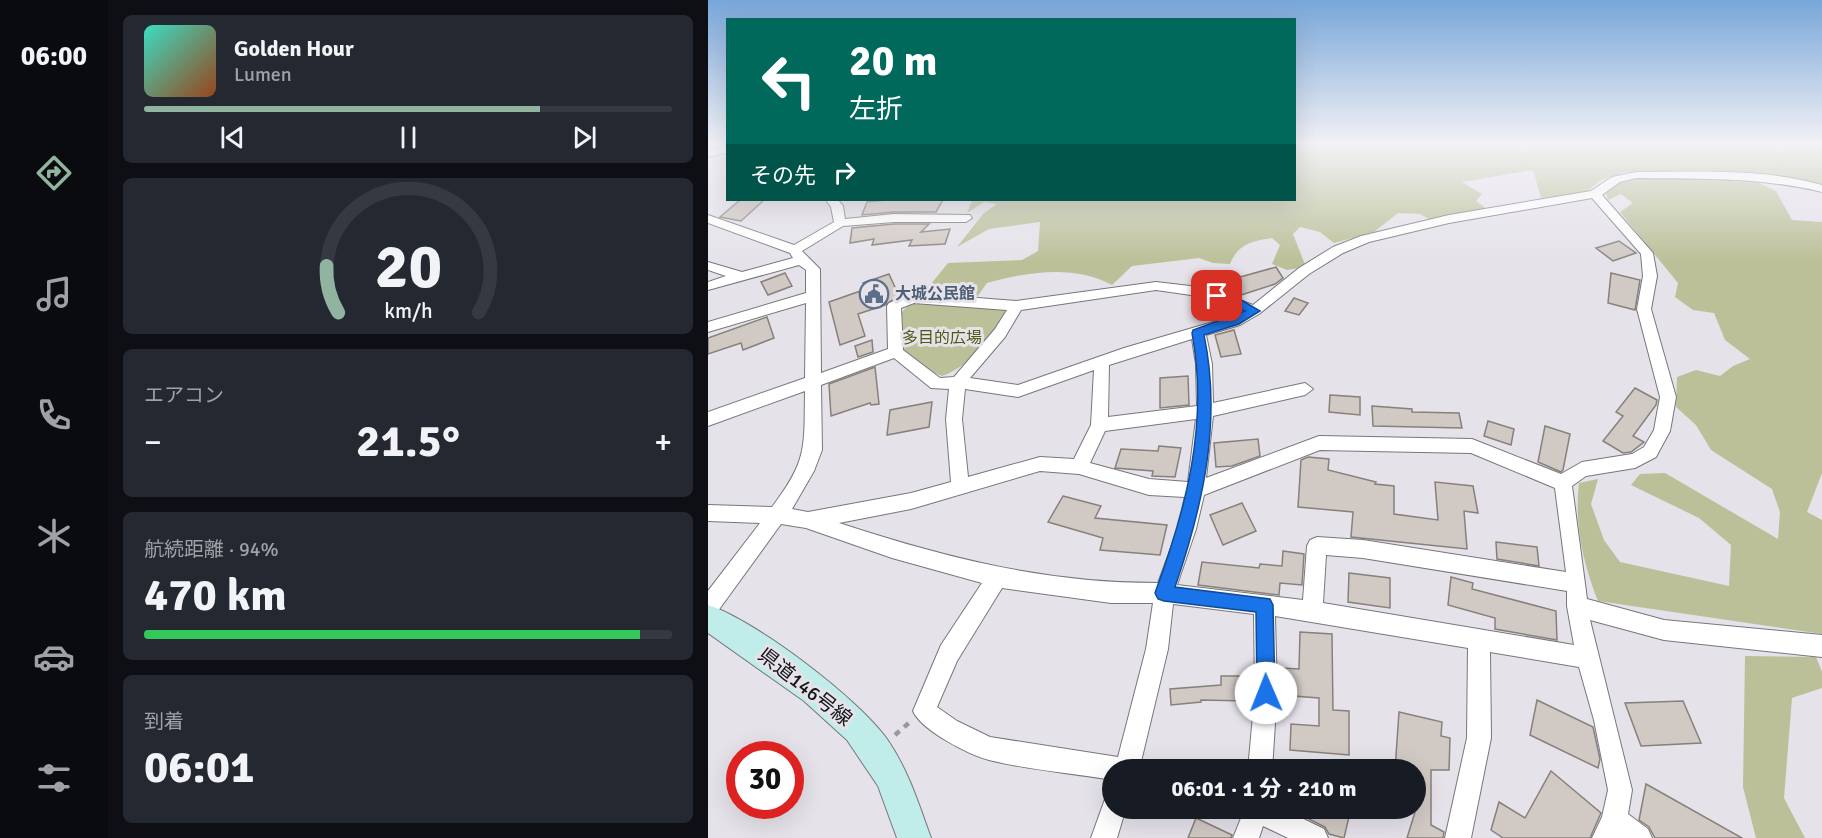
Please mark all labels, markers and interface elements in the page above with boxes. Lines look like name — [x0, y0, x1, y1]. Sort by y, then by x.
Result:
text: Golden Hour — [234, 35, 354, 62]
text: 20 m — [849, 36, 938, 87]
text: 06:00 — [21, 40, 87, 73]
icon: left — [750, 42, 828, 120]
text: Lumen — [234, 62, 292, 87]
text: 左折 — [849, 93, 903, 126]
icon: previous — [216, 121, 249, 154]
icon: pause — [392, 121, 425, 154]
icon: next — [568, 121, 601, 154]
icon: directions — [33, 152, 75, 194]
icon: right — [828, 156, 861, 189]
text: その先 — [750, 162, 816, 189]
text: 20 — [374, 228, 442, 305]
pin — [1191, 270, 1242, 321]
icon: music — [33, 273, 75, 315]
public building icon: 大城公民館 — [858, 278, 890, 310]
icon: arrive — [1200, 279, 1233, 312]
place label: 大城公民館 — [895, 284, 975, 304]
text: km/h — [384, 298, 432, 324]
park label: 多目的広場 — [902, 328, 982, 348]
text: エアコン — [144, 383, 224, 408]
icon: phone — [33, 394, 75, 436]
text: 21.5° — [356, 414, 460, 469]
text: − — [144, 422, 162, 463]
text: + — [654, 422, 672, 463]
icon: climate — [33, 515, 75, 557]
text: 航続距離 · 94% — [144, 537, 279, 562]
text: 470 km — [144, 568, 287, 623]
icon: car — [33, 636, 75, 678]
street label: 県道146号線 — [753, 643, 857, 731]
position arrow — [1234, 661, 1298, 725]
text: 到着 — [144, 709, 184, 734]
text: 06:01 — [144, 740, 254, 795]
speed limit sign: 30 — [726, 741, 804, 819]
icon: filters — [33, 757, 75, 799]
text: 06:01 · 1 分 · 210 m — [1172, 775, 1356, 802]

